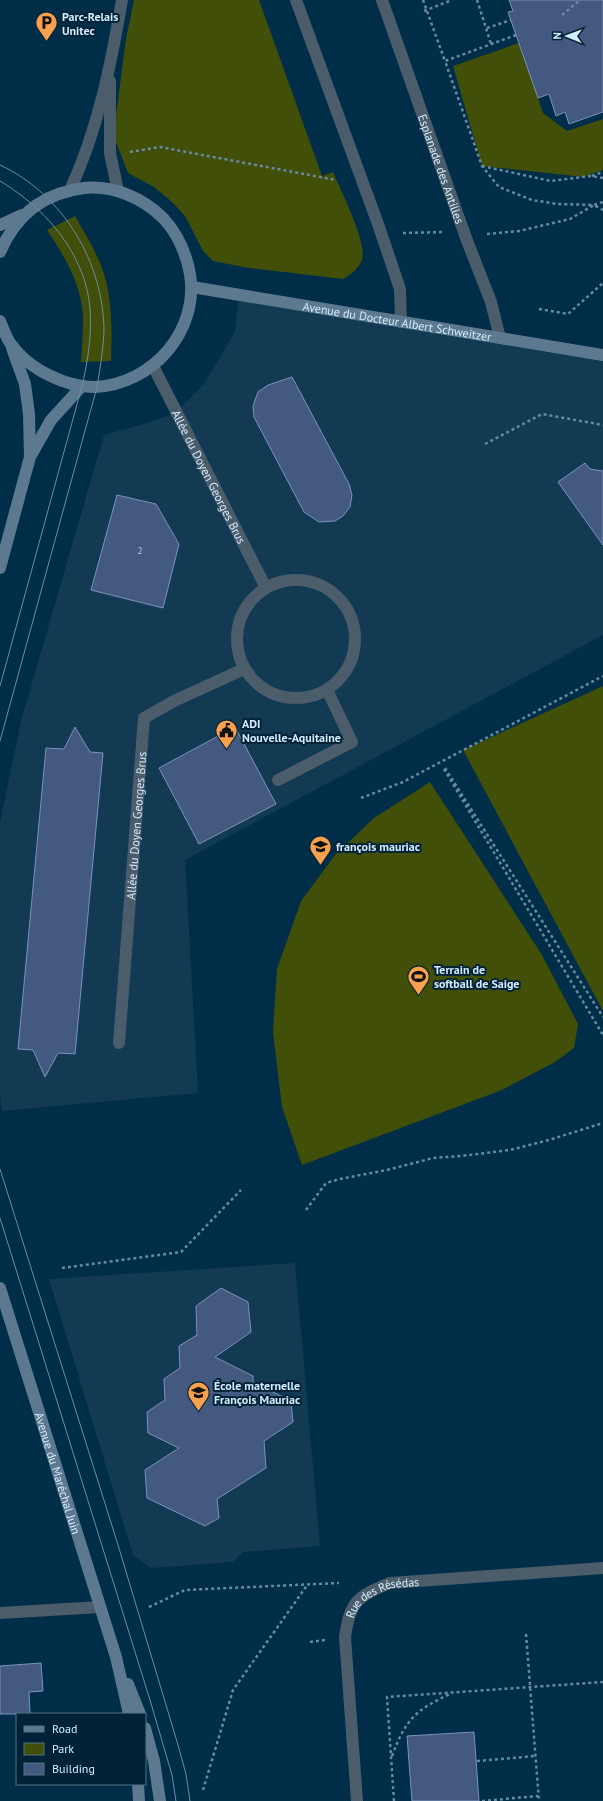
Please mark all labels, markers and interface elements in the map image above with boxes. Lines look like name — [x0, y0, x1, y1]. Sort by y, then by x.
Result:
place label: Parc-Relais Unitec — [62, 9, 118, 38]
parking icon: Parc-Relais Unitec — [33, 10, 59, 43]
north arrow — [547, 16, 587, 56]
text: N — [550, 32, 564, 40]
street label: Esplanade des Antilles — [415, 112, 468, 226]
street label: Avenue du Docteur Albert Schweitzer — [302, 298, 493, 344]
street label: Allée du Doyen Georges Brus — [169, 407, 250, 546]
house number: 2 — [137, 544, 143, 557]
place label: ADI Nouvelle-Aquitaine — [242, 716, 341, 745]
public building icon: ADI Nouvelle-Aquitaine — [213, 717, 239, 750]
street label: Allée du Doyen Georges Brus — [123, 751, 149, 900]
school or university icon: françois mauriac — [307, 833, 333, 866]
place label: françois mauriac — [336, 839, 420, 854]
place label: Terrain de softball de Saige — [434, 962, 519, 991]
sports icon: Terrain de softball de Saige — [406, 963, 432, 996]
place label: École maternelle François Mauriac — [214, 1378, 300, 1407]
school or university icon: École maternelle François Mauriac — [186, 1379, 212, 1412]
street label: Avenue du Maréchal Juin — [32, 1410, 84, 1536]
street label: Rue des Résédas — [342, 1573, 420, 1620]
legend — [16, 1713, 146, 1785]
text: Road — [52, 1721, 77, 1736]
text: Park — [52, 1741, 74, 1756]
text: Building — [52, 1761, 95, 1776]

